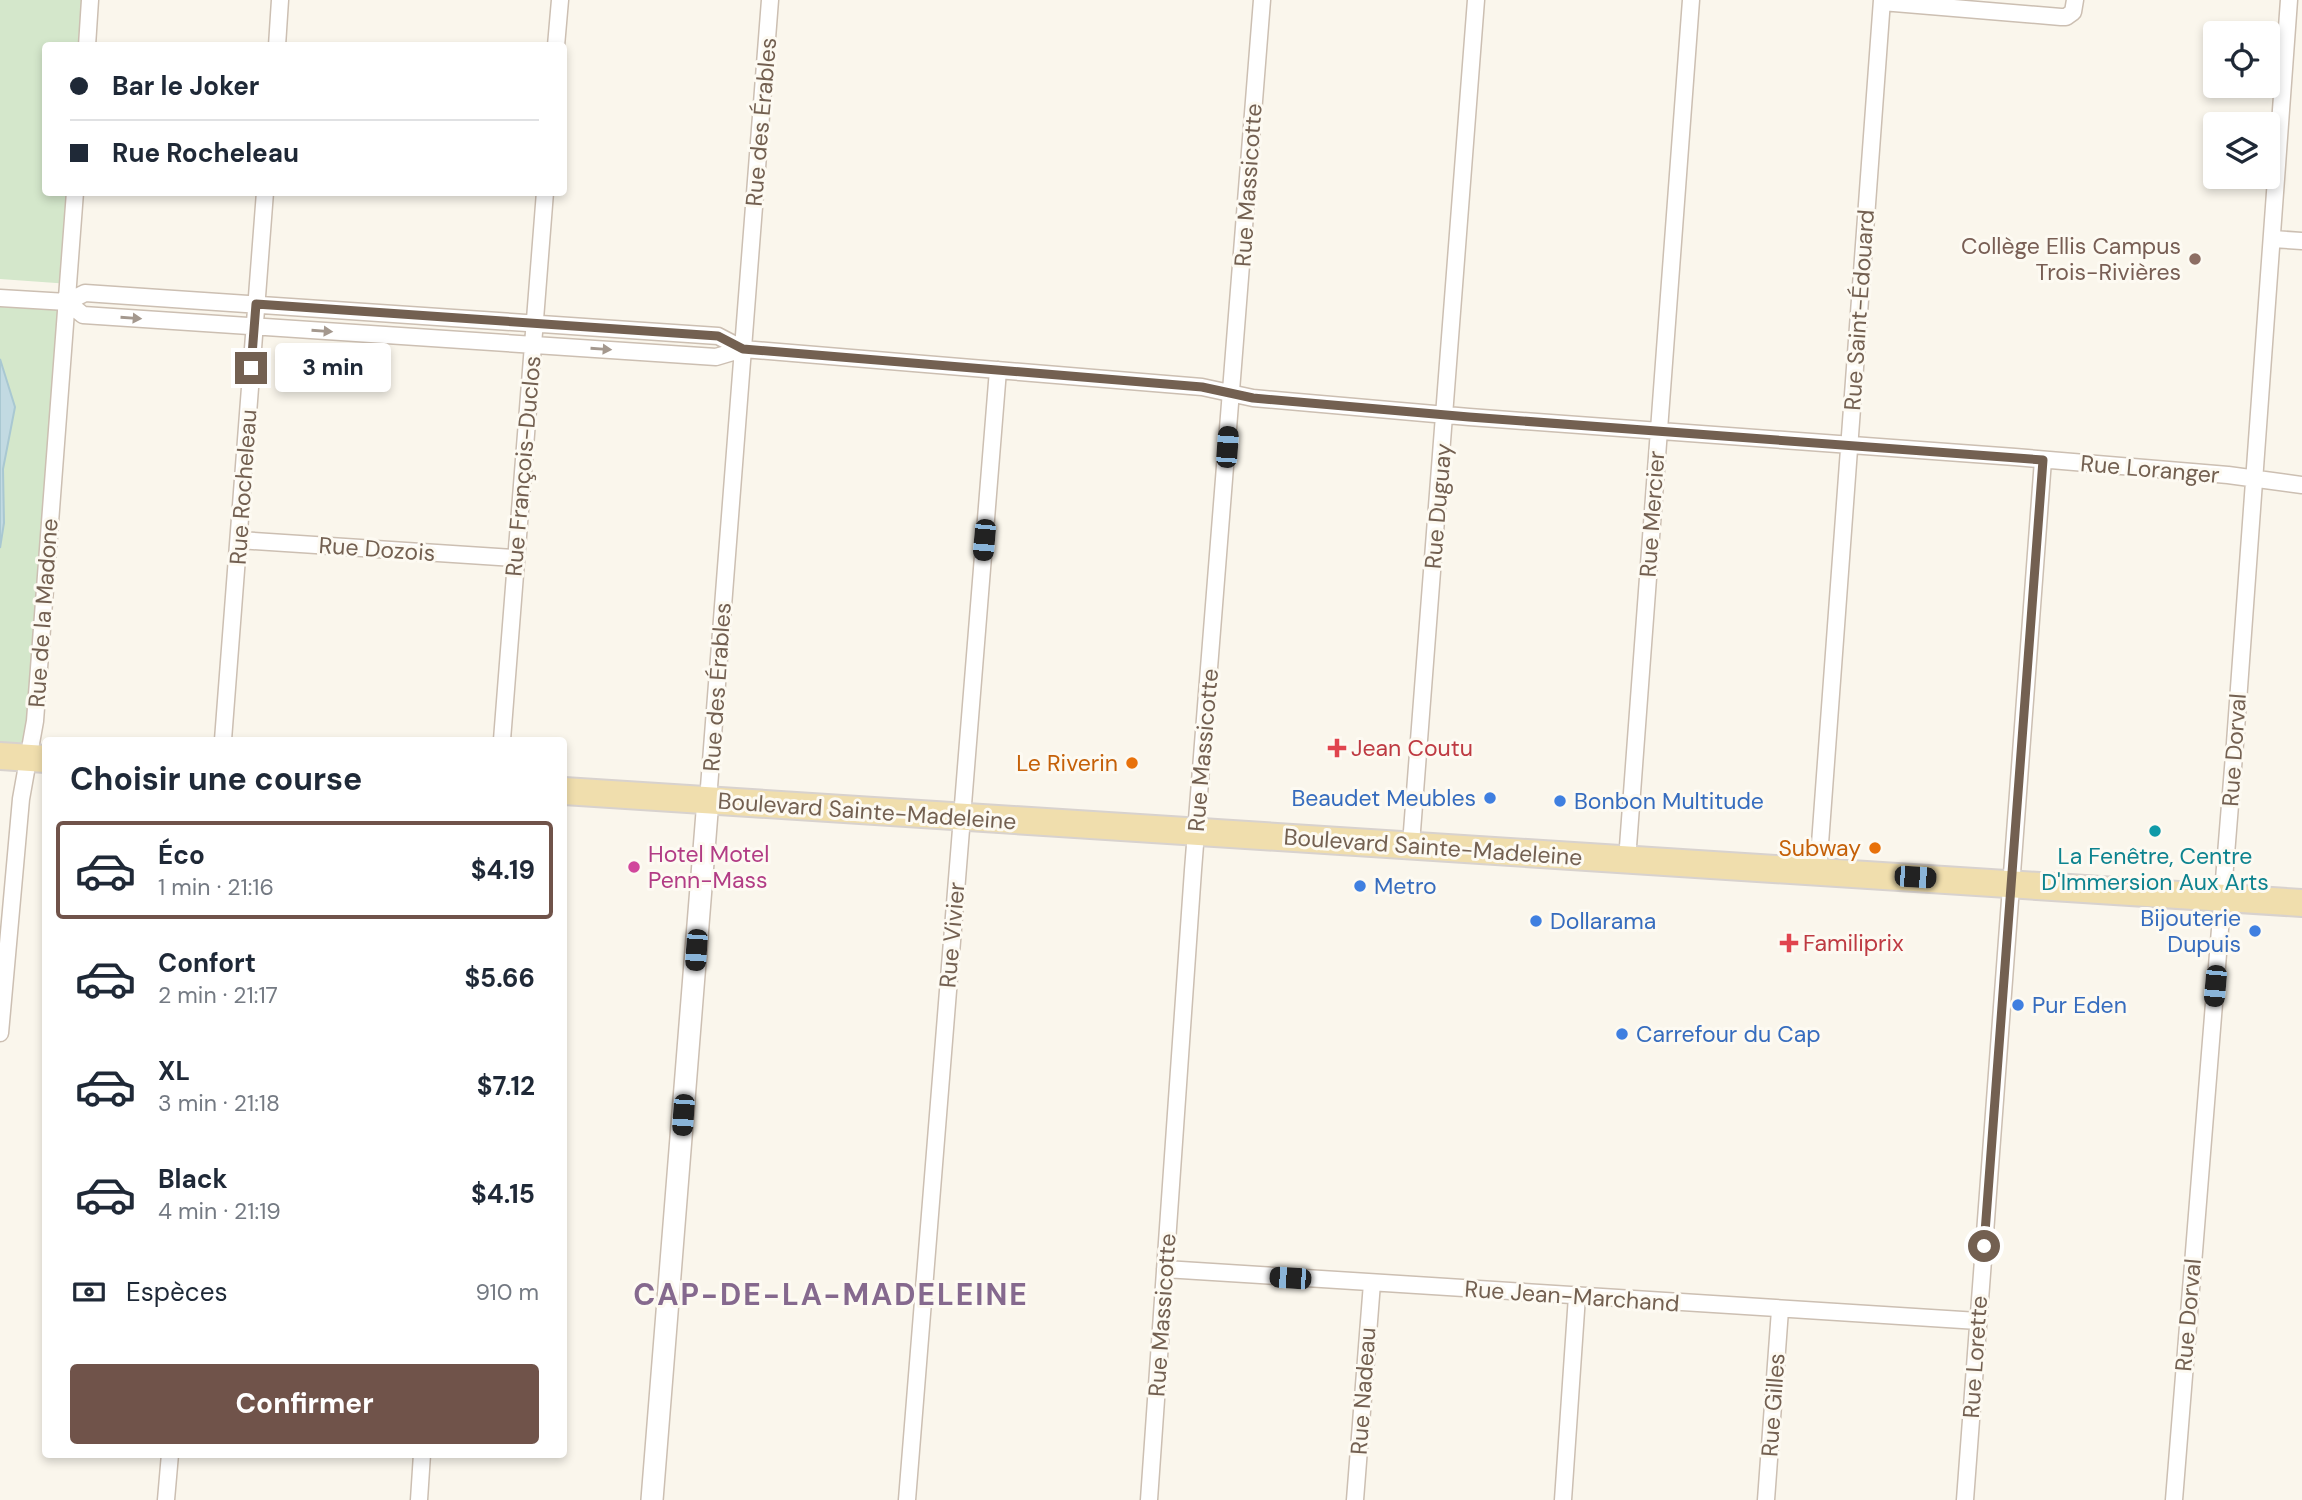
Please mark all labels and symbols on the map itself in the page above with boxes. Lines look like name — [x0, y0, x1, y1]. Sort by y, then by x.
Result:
street label: Rue des Érables — [739, 36, 783, 208]
street label: Rue Massicotte — [1227, 102, 1269, 268]
street label: Rue Saint-Édouard — [1837, 209, 1881, 411]
place label: Collège Ellis Campus Trois-Rivières — [1961, 231, 2181, 287]
marker: Collège Ellis Campus Trois-Rivières — [2187, 251, 2203, 267]
one-way arrow — [120, 313, 142, 324]
one-way arrow — [312, 326, 334, 337]
callout: 3 min — [276, 344, 391, 392]
one-way arrow — [590, 344, 612, 355]
route end — [235, 352, 267, 384]
street label: Rue François-Duclos — [498, 354, 548, 578]
street label: Rue Rocheleau — [223, 408, 263, 566]
car — [1216, 425, 1239, 469]
street label: Rue Duguay — [1418, 442, 1458, 570]
street label: Rue Loranger — [2079, 448, 2221, 490]
street label: Rue Mercier — [1633, 450, 1671, 578]
street label: Rue de la Madone — [21, 517, 65, 709]
car — [972, 518, 997, 562]
street label: Rue Dozois — [318, 530, 436, 568]
street label: Rue des Érables — [696, 601, 738, 773]
street label: Rue Massicotte — [1181, 667, 1225, 833]
street label: Rue Dorval — [2215, 692, 2253, 808]
place label: Jean Coutu — [1351, 733, 1473, 763]
marker: Jean Coutu — [1329, 740, 1345, 756]
place label: Le Riverin — [1016, 748, 1118, 778]
marker: Le Riverin — [1124, 755, 1140, 771]
place label: Beaudet Meubles — [1291, 783, 1476, 813]
street label: Boulevard Sainte-Madeleine — [717, 786, 1017, 836]
place label: Bonbon Multitude — [1574, 786, 1764, 816]
marker: Beaudet Meubles — [1482, 790, 1498, 806]
marker: Bonbon Multitude — [1552, 793, 1568, 809]
street label: Boulevard Sainte-Madeleine — [1283, 822, 1583, 872]
marker: La Fenêtre, Centre D'Immersion Aux Arts — [2147, 823, 2163, 839]
place label: Subway — [1778, 833, 1861, 863]
place label: Hotel Motel Penn-Mass — [648, 839, 769, 895]
marker: Subway — [1867, 840, 1883, 856]
place label: La Fenêtre, Centre D'Immersion Aux Arts — [2041, 841, 2269, 897]
marker: Hotel Motel Penn-Mass — [626, 859, 642, 875]
car — [1894, 865, 1937, 889]
place label: Metro — [1374, 871, 1437, 901]
marker: Metro — [1352, 878, 1368, 894]
street label: Rue Vivier — [932, 881, 972, 989]
place label: Bijouterie Dupuis — [2140, 903, 2241, 959]
place label: Dollarama — [1550, 906, 1656, 936]
marker: Dollarama — [1528, 913, 1544, 929]
marker: Bijouterie Dupuis — [2247, 923, 2263, 939]
car — [685, 928, 708, 972]
place label: Familiprix — [1803, 928, 1904, 958]
marker: Familiprix — [1781, 935, 1797, 951]
car — [2203, 964, 2228, 1008]
place label: Pur Eden — [2032, 990, 2127, 1020]
marker: Pur Eden — [2010, 997, 2026, 1013]
place label: Carrefour du Cap — [1636, 1019, 1821, 1049]
marker: Carrefour du Cap — [1614, 1026, 1630, 1042]
car — [672, 1093, 695, 1137]
route start — [1968, 1230, 2000, 1262]
street label: Rue Massicotte — [1141, 1232, 1183, 1398]
street label: Rue Dorval — [2168, 1257, 2208, 1373]
car — [1269, 1266, 1312, 1290]
street label: Rue Jean-Marchand — [1464, 1274, 1680, 1318]
district label: CAP-DE-LA-MADELEINE — [633, 1275, 1029, 1314]
street label: Rue Lorette — [1956, 1295, 1994, 1419]
street label: Rue Nadeau — [1344, 1326, 1382, 1456]
street label: Rue Gilles — [1754, 1352, 1792, 1458]

